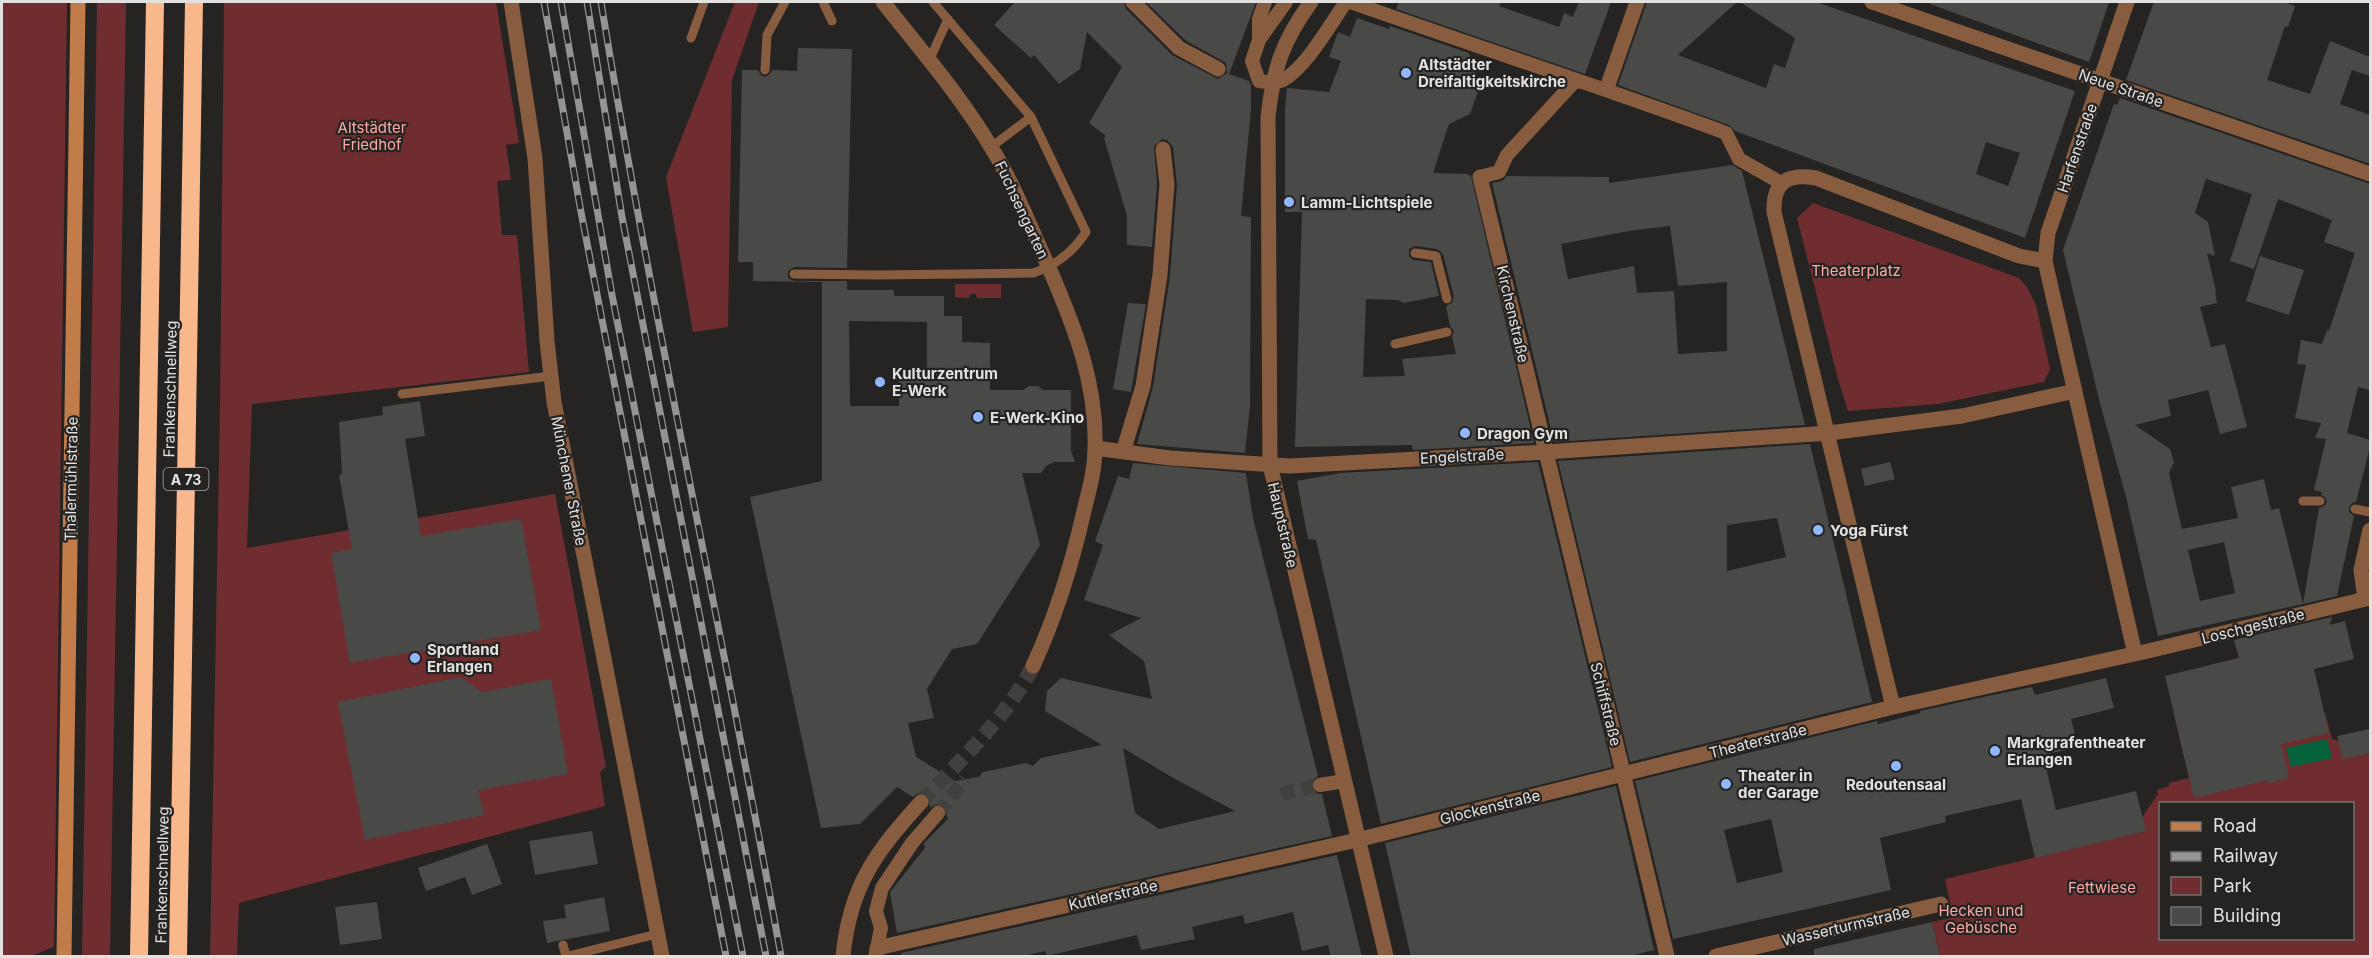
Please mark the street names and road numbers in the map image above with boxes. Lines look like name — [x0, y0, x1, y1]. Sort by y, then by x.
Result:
street label: Neue Straße — [2076, 65, 2166, 111]
street label: Harfenstraße — [2053, 101, 2101, 195]
street label: Fuchsengarten — [991, 158, 1053, 262]
street label: Kirchenstraße — [1493, 263, 1533, 365]
street label: Frankenschnellweg — [159, 320, 181, 458]
street label: Münchener Straße — [547, 415, 591, 547]
street label: Thalermühlstraße — [60, 417, 82, 541]
street label: Engelstraße — [1419, 444, 1505, 468]
road number: A 73 — [164, 468, 208, 490]
street label: Hauptstraße — [1264, 480, 1302, 570]
street label: Loschgestraße — [2199, 604, 2307, 648]
street label: Schiffstraße — [1586, 660, 1626, 748]
street label: Theaterstraße — [1707, 720, 1809, 762]
street label: Glockenstraße — [1438, 785, 1542, 829]
street label: Frankenschnellweg — [151, 806, 173, 944]
street label: Kuttlerstraße — [1067, 876, 1159, 914]
street label: Wasserturmstraße — [1780, 902, 1912, 950]

